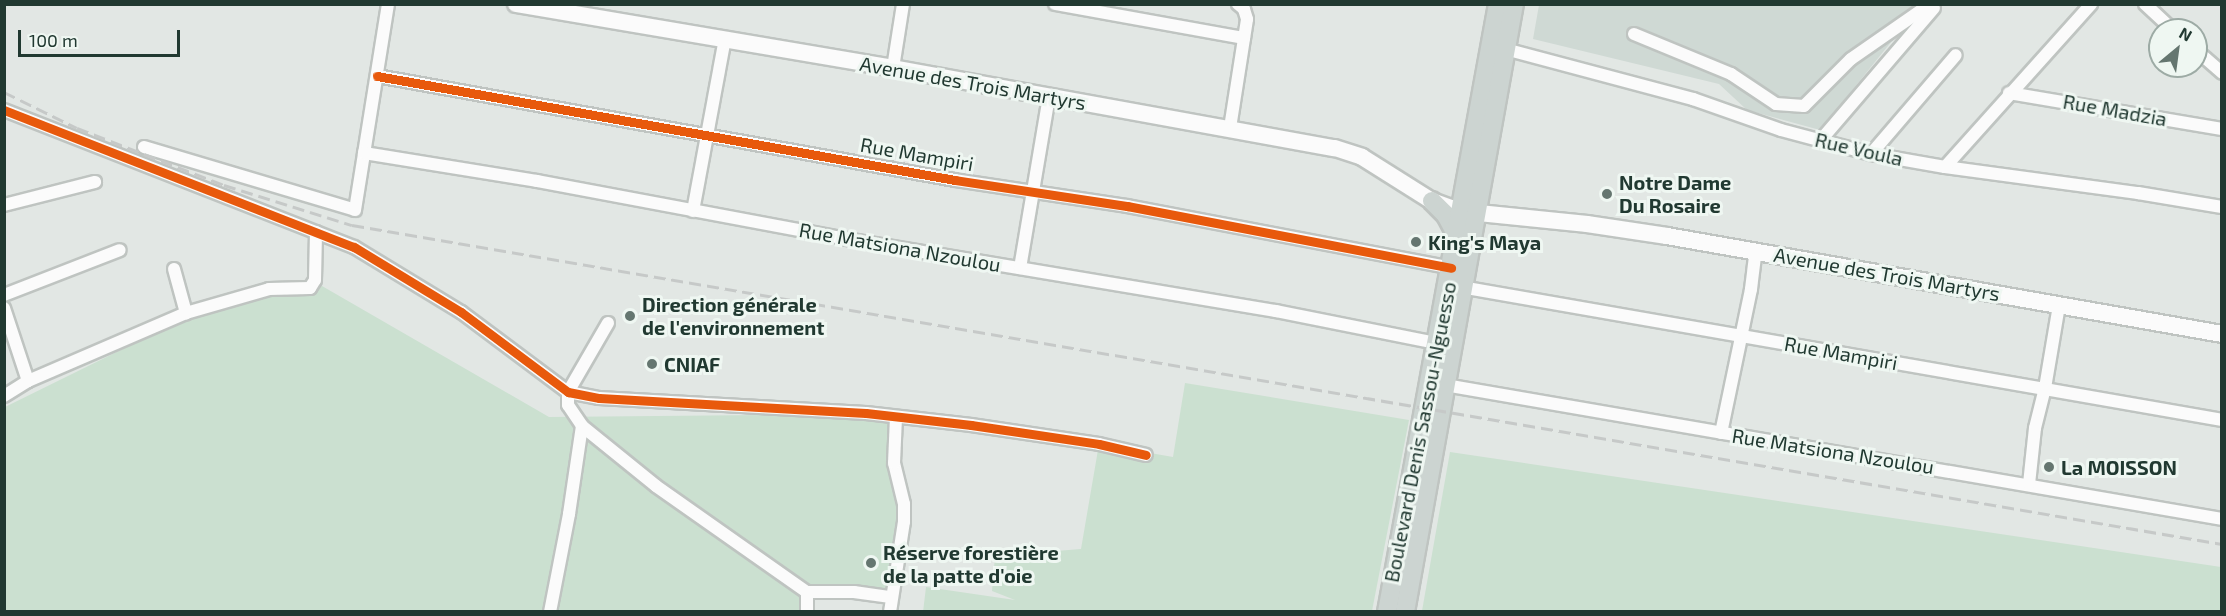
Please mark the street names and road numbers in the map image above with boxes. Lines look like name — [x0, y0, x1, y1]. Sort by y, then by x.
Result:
street label: Avenue des Trois Martyrs — [858, 51, 1088, 115]
street label: Rue Madzia — [2061, 89, 2169, 131]
street label: Rue Voula — [1812, 127, 1906, 171]
street label: Rue Mampiri — [859, 132, 975, 176]
street label: Rue Matsiona Nzoulou — [797, 217, 1003, 277]
street label: Avenue des Trois Martyrs — [1772, 242, 2002, 306]
street label: Boulevard Denis Sassou-Nguesso — [1379, 280, 1461, 584]
street label: Rue Mampiri — [1783, 331, 1899, 375]
street label: Rue Matsiona Nzoulou — [1730, 423, 1936, 479]

